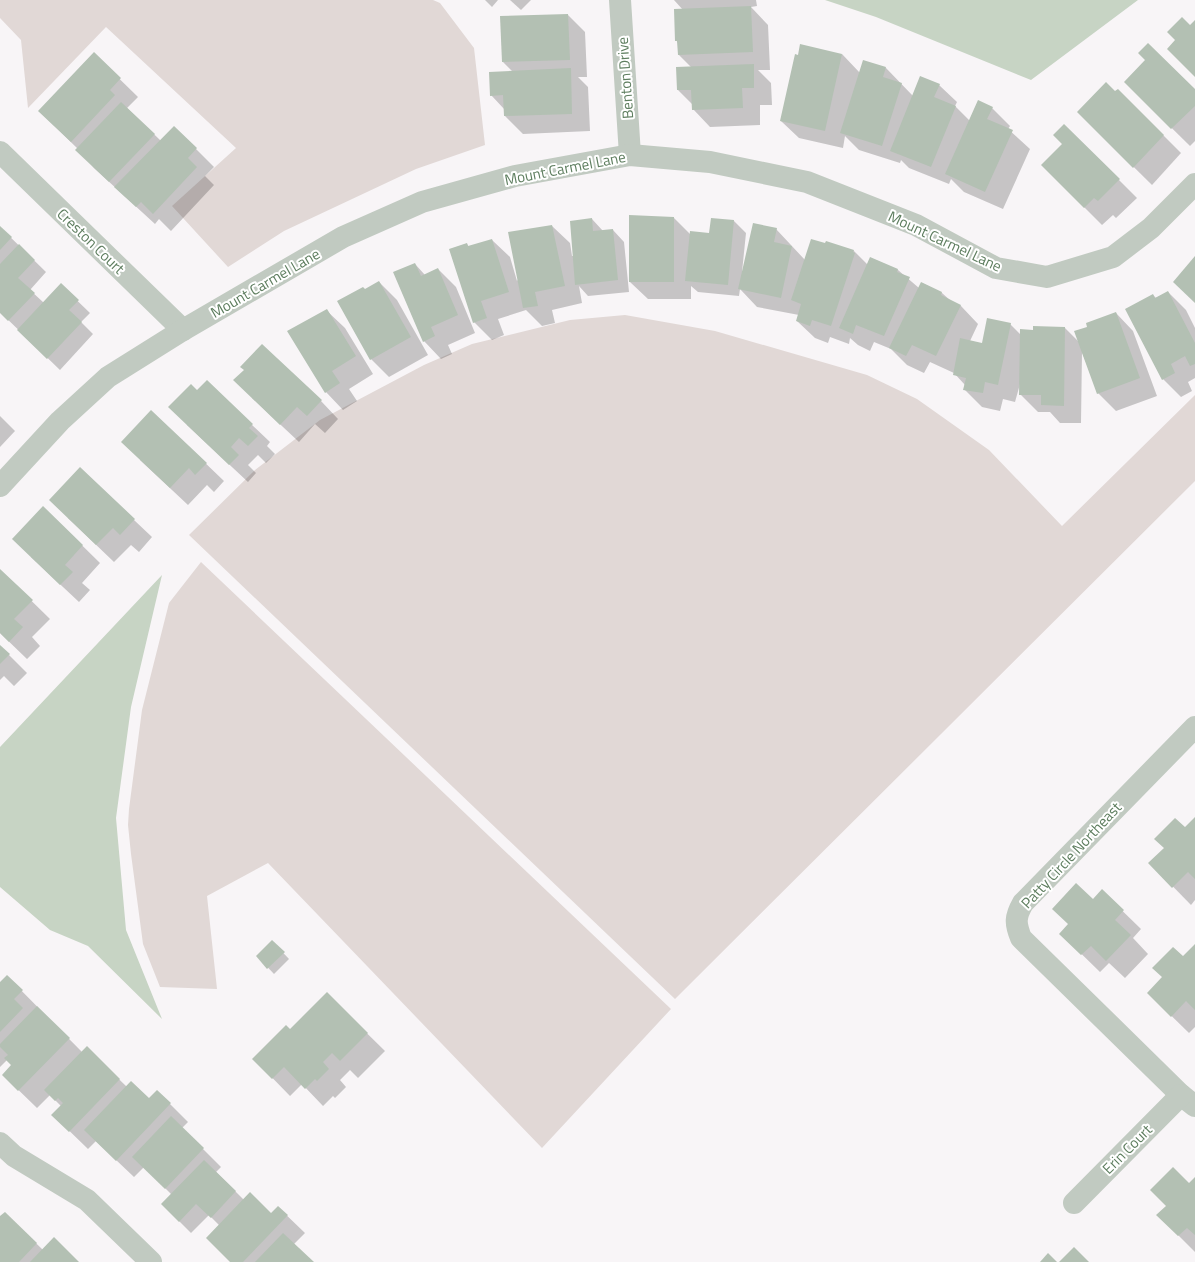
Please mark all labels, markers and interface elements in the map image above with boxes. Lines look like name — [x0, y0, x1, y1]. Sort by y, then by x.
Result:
street label: Benton Drive — [611, 36, 639, 120]
street label: Mount Carmel Lane — [502, 145, 628, 191]
street label: Creston Court — [52, 203, 131, 280]
street label: Mount Carmel Lane — [884, 205, 1006, 277]
street label: Mount Carmel Lane — [206, 242, 324, 324]
street label: Patty Circle Northeast — [1015, 796, 1127, 914]
street label: Erin Court — [1097, 1118, 1158, 1179]

